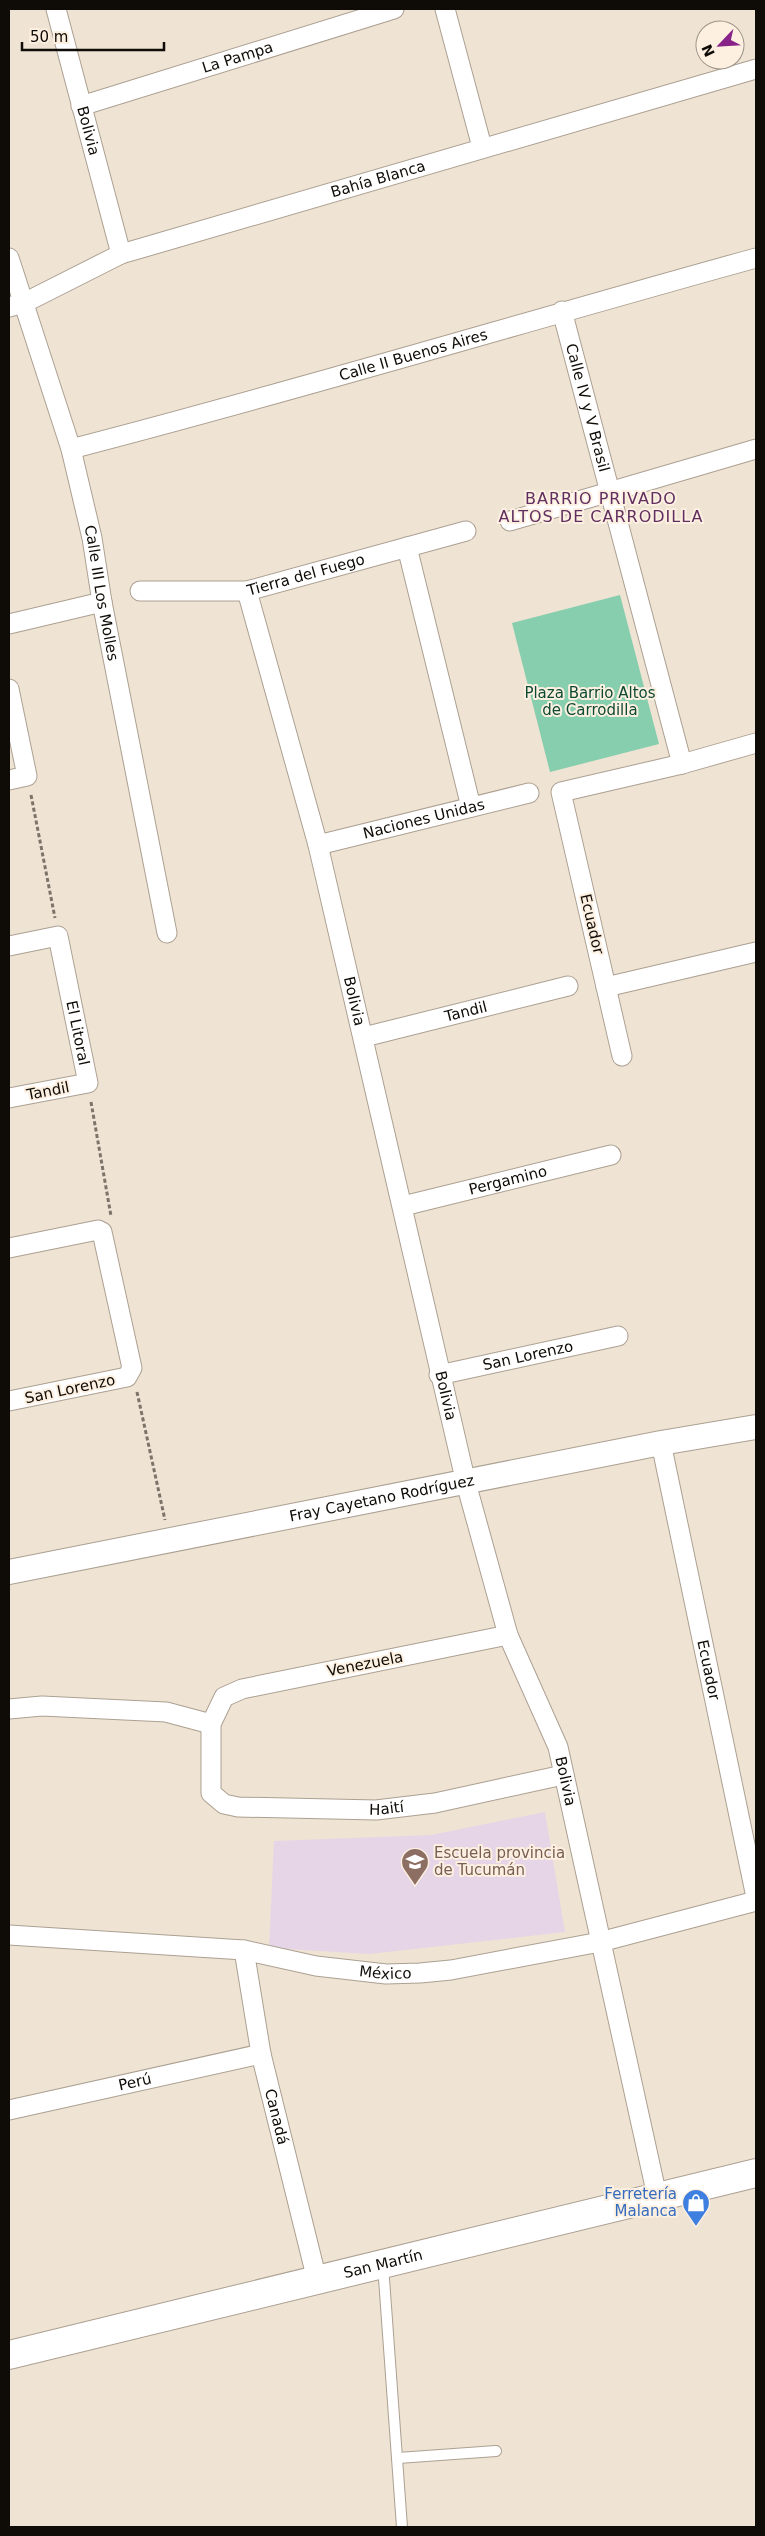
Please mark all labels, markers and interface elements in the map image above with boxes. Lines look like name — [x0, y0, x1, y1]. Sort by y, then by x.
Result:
scale bar — [22, 20, 165, 52]
north arrow — [695, 20, 745, 70]
text: 50 m — [30, 28, 68, 46]
street label: La Pampa — [200, 38, 275, 77]
text: N — [698, 42, 718, 59]
street label: Bolivia — [73, 104, 103, 157]
street label: Bahía Blanca — [329, 157, 428, 201]
street label: Calle II Buenos Aires — [337, 325, 490, 385]
street label: Calle IV y V Brasil — [562, 342, 613, 474]
district label: BARRIO PRIVADO ALTOS DE CARRODILLA — [499, 489, 703, 526]
street label: Calle III Los Molles — [80, 523, 122, 663]
street label: Tierra del Fuego — [244, 550, 367, 600]
park label: Plaza Barrio Altos de Carrodilla — [524, 684, 656, 719]
street label: Naciones Unidas — [361, 795, 487, 843]
street label: Ecuador — [576, 892, 608, 957]
street label: Bolivia — [340, 975, 369, 1028]
street label: Tandil — [442, 998, 489, 1026]
street label: El Litoral — [62, 999, 93, 1067]
street label: Tandil — [24, 1078, 71, 1104]
street label: Pergamino — [467, 1162, 549, 1199]
street label: San Lorenzo — [481, 1337, 575, 1374]
street label: Bolivia — [431, 1369, 460, 1422]
street label: San Lorenzo — [23, 1371, 117, 1407]
street label: Fray Cayetano Rodríguez — [288, 1471, 476, 1525]
street label: Ecuador — [693, 1638, 724, 1703]
street label: Venezuela — [325, 1648, 405, 1680]
street label: Bolivia — [551, 1755, 580, 1808]
street label: Haití — [369, 1798, 406, 1819]
place label: Escuela provincia de Tucumán — [434, 1844, 565, 1879]
school or university icon: Escuela provincia de Tucumán — [400, 1847, 430, 1886]
street label: México — [358, 1962, 412, 1983]
street label: Perú — [117, 2070, 153, 2094]
street label: Canadá — [261, 2087, 292, 2147]
place label: Ferretería Malanca — [604, 2185, 677, 2220]
shop icon: Ferretería Malanca — [681, 2188, 711, 2227]
street label: San Martín — [342, 2246, 425, 2282]

